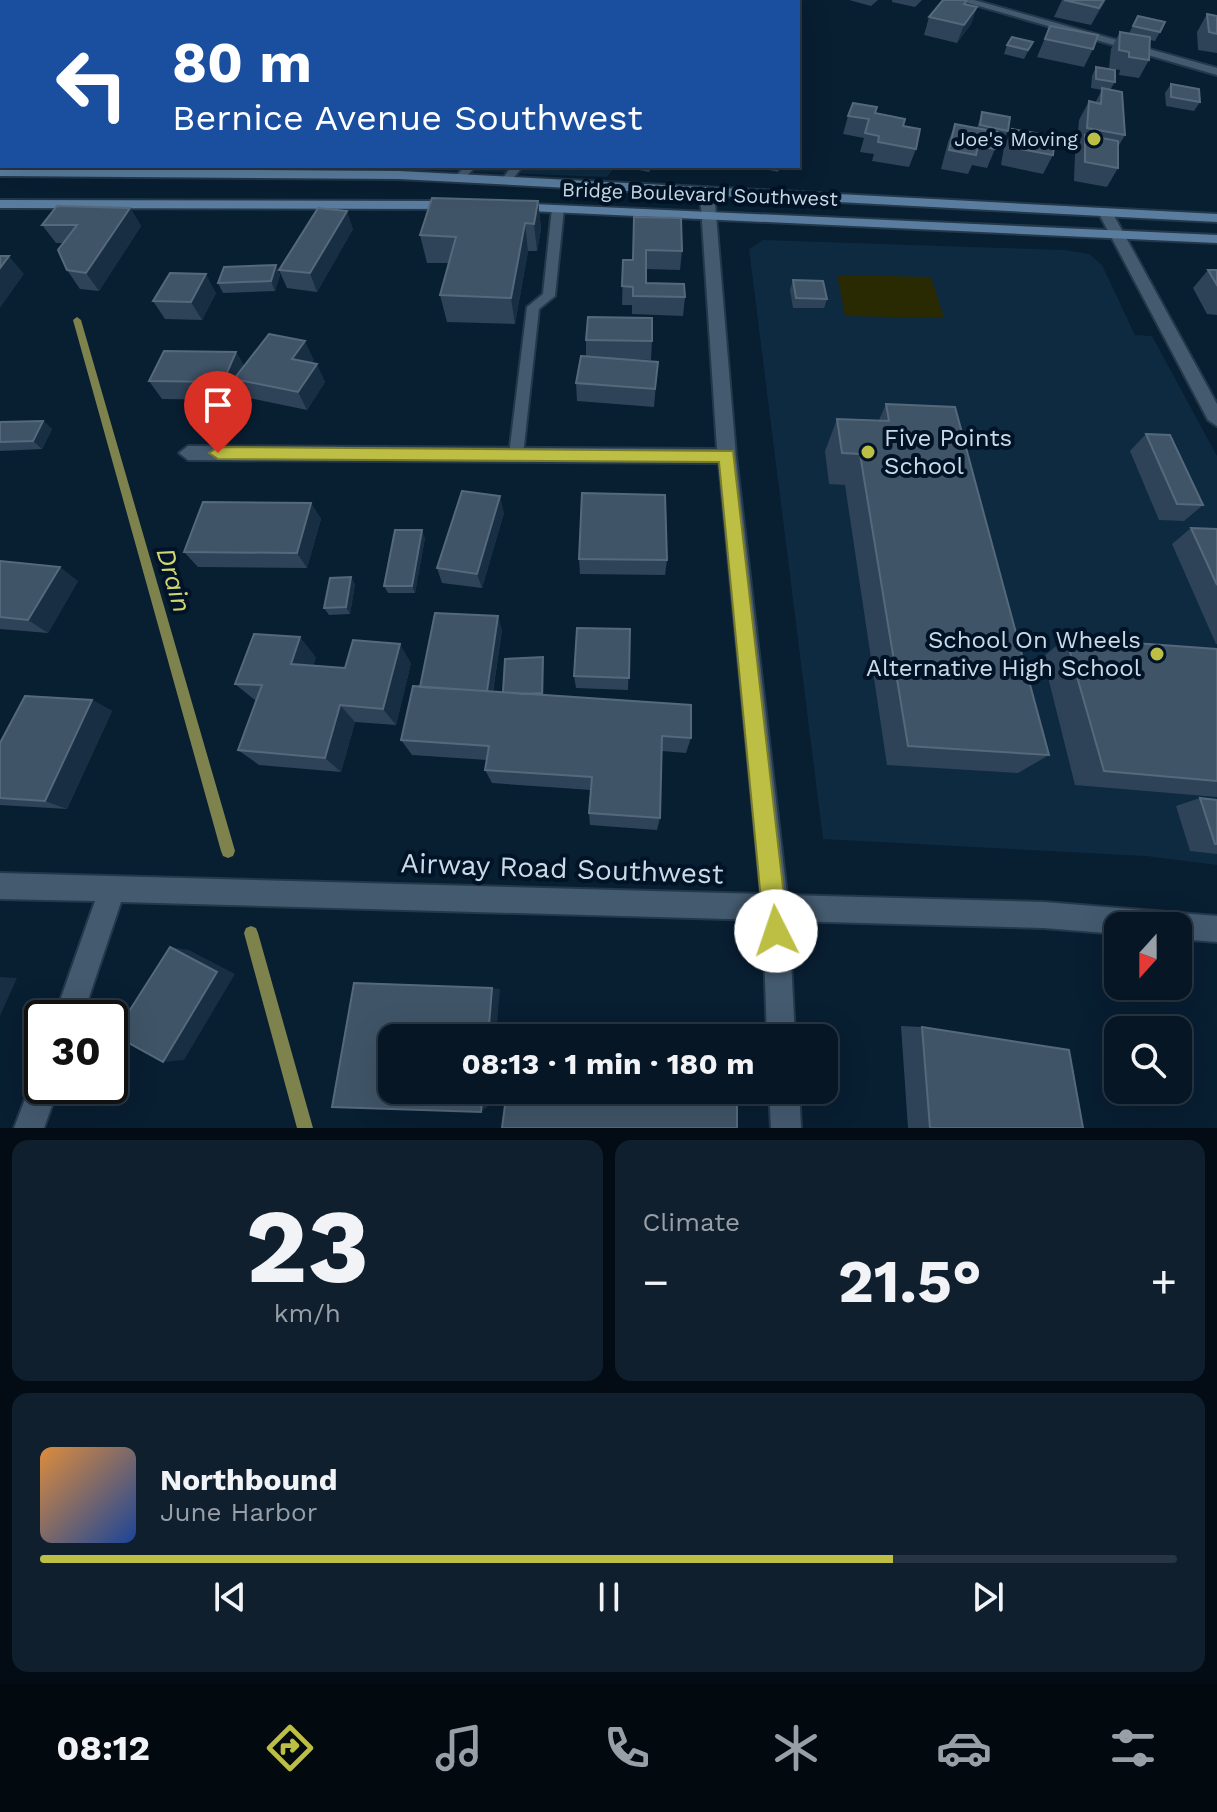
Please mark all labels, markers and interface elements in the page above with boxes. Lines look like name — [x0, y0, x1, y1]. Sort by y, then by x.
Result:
text: 80 m — [172, 30, 312, 96]
icon: left — [40, 32, 144, 136]
text: Bernice Avenue Southwest — [172, 97, 643, 139]
place label: Joe's Moving — [954, 127, 1078, 151]
marker: Joe's Moving — [1085, 130, 1103, 148]
street label: Bridge Boulevard Southwest — [562, 177, 839, 211]
pin — [184, 371, 252, 453]
icon: arrive — [196, 383, 240, 427]
place label: Five Points School — [884, 424, 1012, 480]
marker: Five Points School — [859, 443, 877, 461]
water label: Drain — [150, 544, 198, 616]
place label: School On Wheels Alternative High School — [866, 626, 1142, 682]
marker: School On Wheels Alternative High School — [1148, 645, 1166, 663]
street label: Airway Road Southwest — [400, 846, 724, 891]
position arrow — [734, 889, 818, 973]
north arrow — [1104, 912, 1192, 1000]
map controls — [1104, 912, 1192, 1104]
speed limit sign: 30 — [24, 1000, 128, 1104]
button: search — [1104, 1016, 1192, 1104]
text: 08:13 · 1 min · 180 m — [461, 1046, 755, 1081]
text: 23 — [245, 1185, 369, 1307]
text: Climate — [643, 1207, 740, 1237]
text: 21.5° — [838, 1246, 982, 1317]
text: − — [643, 1256, 669, 1308]
text: + — [1150, 1256, 1177, 1308]
text: km/h — [274, 1298, 341, 1328]
text: Northbound — [160, 1462, 337, 1497]
text: June Harbor — [160, 1497, 317, 1527]
icon: previous — [208, 1575, 252, 1619]
icon: pause — [587, 1575, 631, 1619]
icon: next — [966, 1575, 1010, 1619]
icon: directions — [262, 1720, 318, 1776]
icon: music — [431, 1720, 487, 1776]
icon: phone — [599, 1720, 655, 1776]
icon: climate — [768, 1720, 824, 1776]
icon: car — [936, 1720, 992, 1776]
icon: filters — [1105, 1720, 1161, 1776]
text: 08:12 — [56, 1727, 150, 1769]

